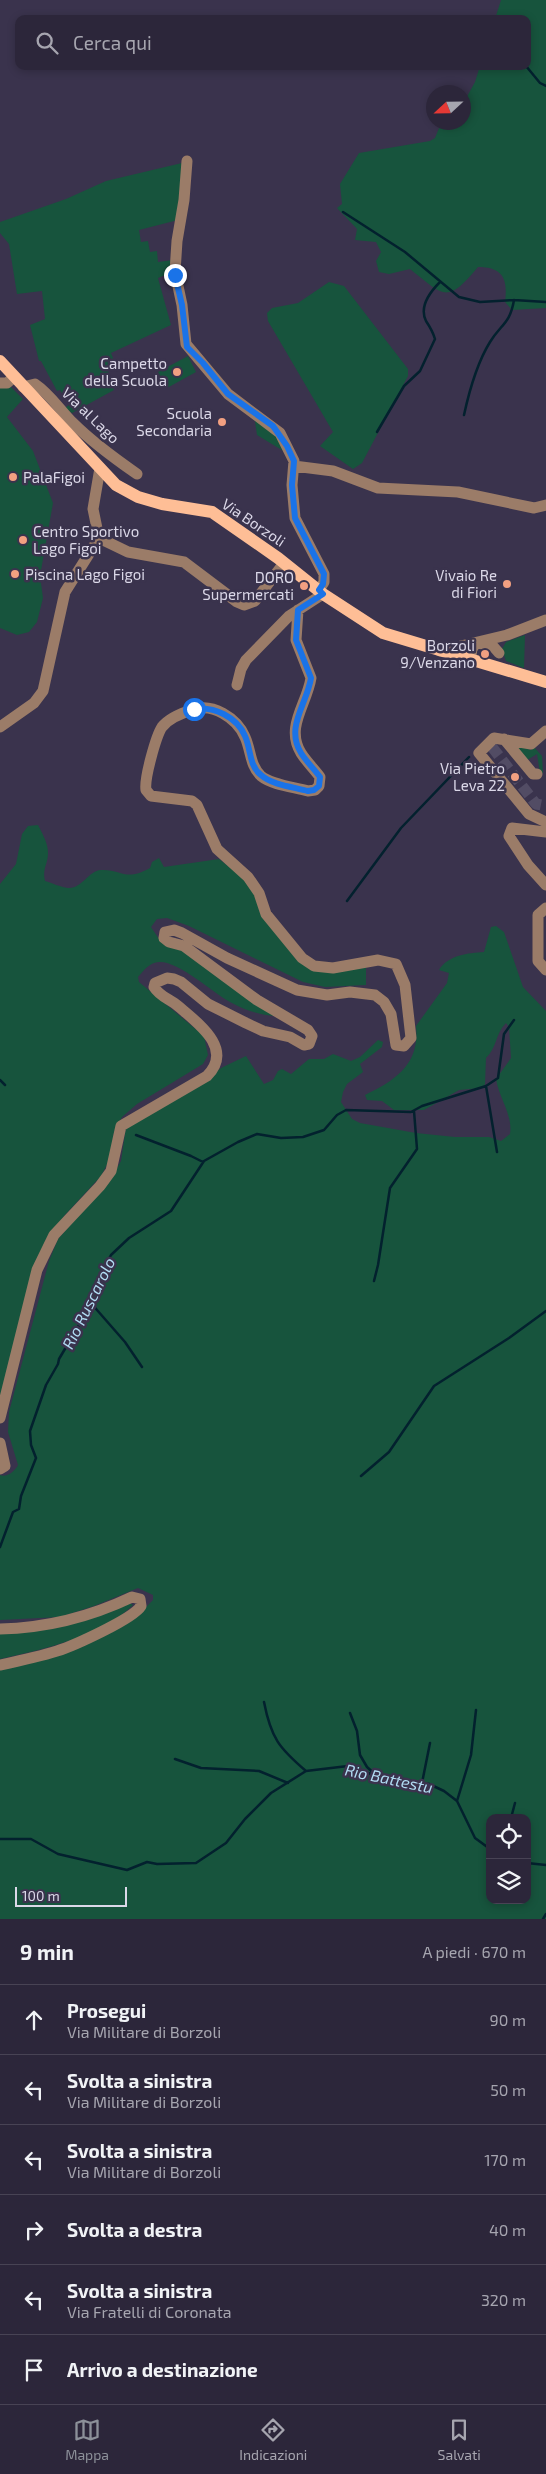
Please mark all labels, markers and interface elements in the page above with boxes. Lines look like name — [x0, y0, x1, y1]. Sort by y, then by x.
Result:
search box — [15, 15, 531, 70]
icon: search — [33, 29, 61, 57]
text: Cerca qui — [73, 31, 152, 54]
north arrow — [426, 85, 471, 130]
route end — [164, 264, 187, 287]
place label: Campetto della Scuola — [84, 354, 167, 389]
marker: Campetto della Scuola — [171, 366, 183, 378]
street label: Via al Lago — [59, 383, 123, 447]
place label: Scuola Secondaria — [136, 404, 212, 439]
marker: Scuola Secondaria — [216, 416, 228, 428]
place label: PalaFigoi — [23, 468, 85, 486]
marker: PalaFigoi — [7, 471, 19, 483]
street label: Via Borzoli — [219, 494, 289, 550]
place label: Centro Sportivo Lago Figoi — [33, 522, 139, 557]
marker: Centro Sportivo Lago Figoi — [17, 534, 29, 546]
place label: Piscina Lago Figoi — [25, 565, 145, 583]
place label: Vivaio Re di Fiori — [435, 566, 497, 601]
marker: Piscina Lago Figoi — [9, 568, 21, 580]
place label: DORO Supermercati — [202, 568, 294, 603]
marker: Vivaio Re di Fiori — [501, 578, 513, 590]
marker: DORO Supermercati — [298, 580, 310, 592]
place label: Borzoli 9/Venzano — [400, 636, 475, 671]
marker: Borzoli 9/Venzano — [479, 648, 491, 660]
route start — [183, 698, 206, 721]
place label: Via Pietro Leva 22 — [440, 759, 505, 794]
marker: Via Pietro Leva 22 — [509, 771, 521, 783]
water label: Rio Ruscarolo — [58, 1254, 118, 1352]
water label: Rio Battestu — [343, 1759, 435, 1797]
map controls — [486, 1814, 531, 1904]
button: locate — [486, 1814, 531, 1859]
button: layers — [486, 1859, 531, 1904]
scale bar — [15, 1884, 128, 1907]
text: 100 m — [22, 1887, 60, 1904]
text: 9 min — [20, 1939, 74, 1964]
text: A piedi · 670 m — [422, 1942, 526, 1961]
text: Prosegui — [67, 1999, 146, 2022]
icon: ahead — [20, 2006, 48, 2034]
text: 90 m — [490, 2010, 526, 2029]
text: Via Militare di Borzoli — [67, 2022, 221, 2041]
text: Svolta a sinistra — [67, 2069, 212, 2092]
icon: left — [20, 2076, 48, 2104]
text: 50 m — [490, 2080, 526, 2099]
text: Via Militare di Borzoli — [67, 2092, 221, 2111]
text: Svolta a sinistra — [67, 2139, 212, 2162]
icon: left — [20, 2146, 48, 2174]
text: 170 m — [484, 2150, 526, 2169]
text: Via Militare di Borzoli — [67, 2162, 221, 2181]
icon: right — [20, 2216, 48, 2244]
text: Svolta a destra — [67, 2218, 202, 2241]
text: 40 m — [489, 2220, 526, 2239]
text: Svolta a sinistra — [67, 2279, 212, 2302]
icon: left — [20, 2286, 48, 2314]
text: 320 m — [481, 2290, 526, 2309]
text: Via Fratelli di Coronata — [67, 2302, 232, 2321]
icon: arrive — [20, 2356, 48, 2384]
text: Arrivo a destinazione — [67, 2358, 258, 2381]
tab: Mappa — [65, 2416, 109, 2463]
tab: Indicazioni — [239, 2416, 307, 2463]
tab: Salvati — [438, 2416, 481, 2463]

